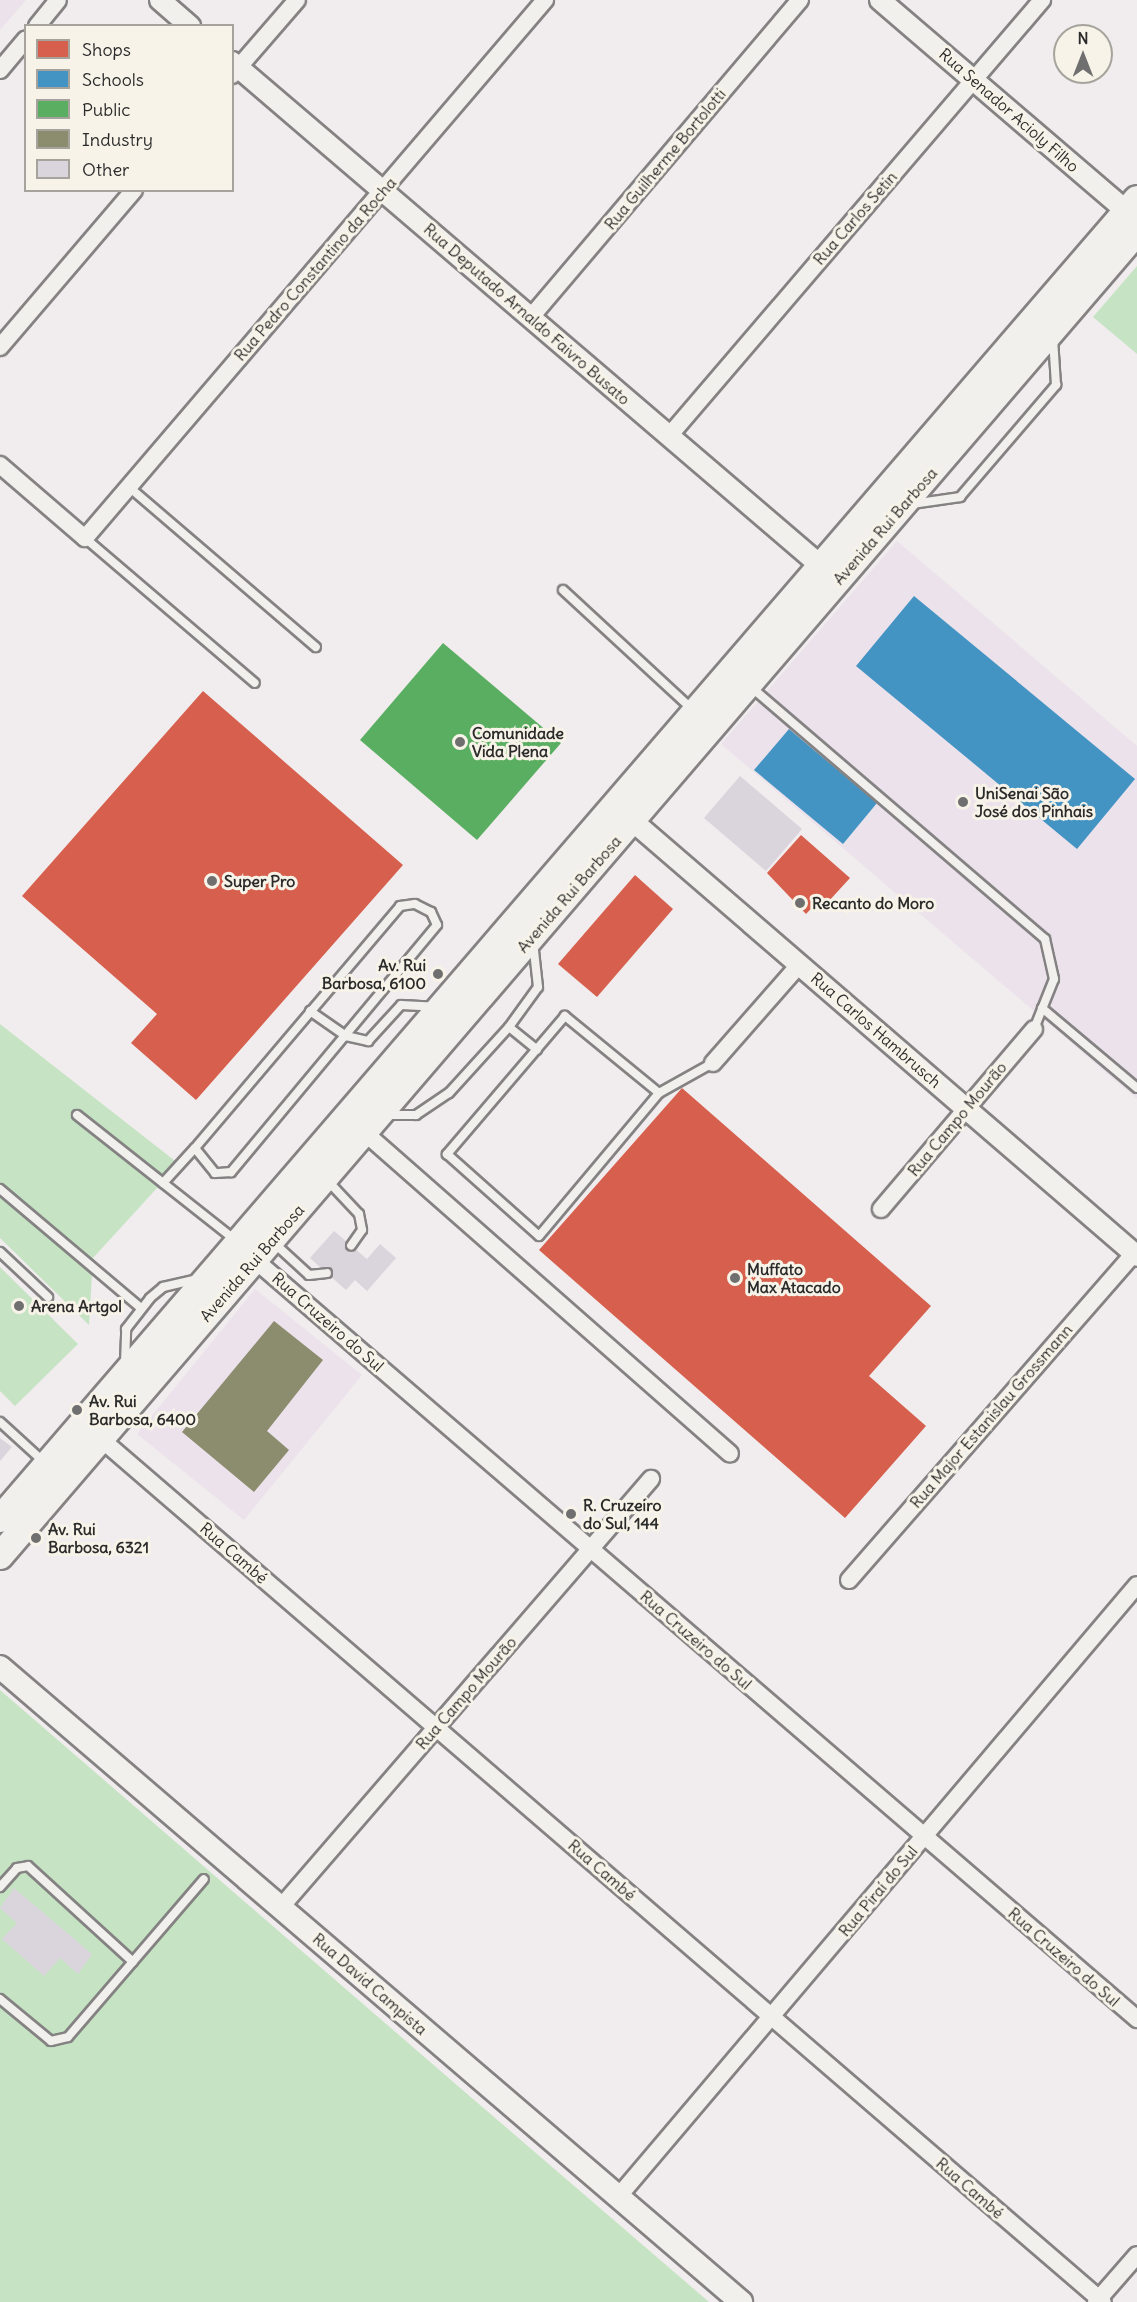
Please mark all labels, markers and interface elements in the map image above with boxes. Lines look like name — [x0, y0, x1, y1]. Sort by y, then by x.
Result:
legend — [24, 24, 234, 192]
north arrow — [1053, 24, 1113, 84]
text: N — [1077, 28, 1089, 48]
text: Shops — [82, 38, 131, 61]
street label: Rua Senador Acioly Filho — [935, 44, 1083, 176]
text: Schools — [82, 68, 144, 91]
street label: Rua Guilherme Bortolotti — [600, 84, 730, 234]
text: Public — [82, 98, 131, 121]
text: Industry — [82, 128, 153, 151]
text: Other — [82, 158, 129, 181]
street label: Rua Carlos Setin — [809, 167, 901, 269]
street label: Rua Pedro Constantino da Rocha — [230, 173, 400, 365]
street label: Rua Deputado Arnaldo Faivro Busato — [420, 219, 634, 409]
street label: Avenida Rui Barbosa — [829, 463, 941, 589]
place label: Comunidade Vida Plena — [472, 723, 564, 761]
marker: Comunidade Vida Plena — [453, 735, 467, 749]
place label: UniSenai São José dos Pinhais — [975, 783, 1093, 821]
marker: UniSenai São José dos Pinhais — [956, 795, 970, 809]
street label: Avenida Rui Barbosa — [513, 831, 625, 957]
place label: Super Pro — [224, 871, 295, 891]
marker: Super Pro — [205, 874, 219, 888]
place label: Recanto do Moro — [812, 893, 934, 913]
marker: Recanto do Moro — [793, 896, 807, 910]
place label: Av. Rui Barbosa, 6100 — [322, 955, 426, 993]
marker: Av. Rui Barbosa, 6100 — [431, 967, 445, 981]
street label: Rua Carlos Hambrusch — [807, 968, 945, 1092]
street label: Rua Campo Mourão — [904, 1058, 1010, 1180]
street label: Avenida Rui Barbosa — [196, 1200, 308, 1326]
place label: Muffato Max Atacado — [747, 1259, 841, 1297]
street label: Rua Cruzeiro do Sul — [268, 1268, 388, 1376]
marker: Muffato Max Atacado — [728, 1271, 742, 1285]
place label: Arena Artgol — [31, 1296, 122, 1316]
marker: Arena Artgol — [12, 1299, 26, 1313]
street label: Rua Major Estanislau Grossmann — [906, 1320, 1076, 1512]
place label: Av. Rui Barbosa, 6400 — [89, 1391, 196, 1429]
marker: Av. Rui Barbosa, 6400 — [70, 1403, 84, 1417]
place label: R. Cruzeiro do Sul, 144 — [583, 1495, 662, 1533]
marker: R. Cruzeiro do Sul, 144 — [564, 1507, 578, 1521]
street label: Rua Cambé — [196, 1518, 272, 1588]
place label: Av. Rui Barbosa, 6321 — [48, 1519, 149, 1557]
marker: Av. Rui Barbosa, 6321 — [29, 1531, 43, 1545]
street label: Rua Cruzeiro do Sul — [636, 1586, 756, 1694]
street label: Rua Campo Mourão — [412, 1633, 520, 1753]
street label: Rua Cambé — [564, 1835, 640, 1905]
street label: Rua Piraí do Sul — [835, 1842, 921, 1940]
street label: Rua Cruzeiro do Sul — [1004, 1903, 1124, 2011]
street label: Rua David Campista — [309, 1929, 431, 2039]
street label: Rua Cambé — [932, 2153, 1008, 2223]

